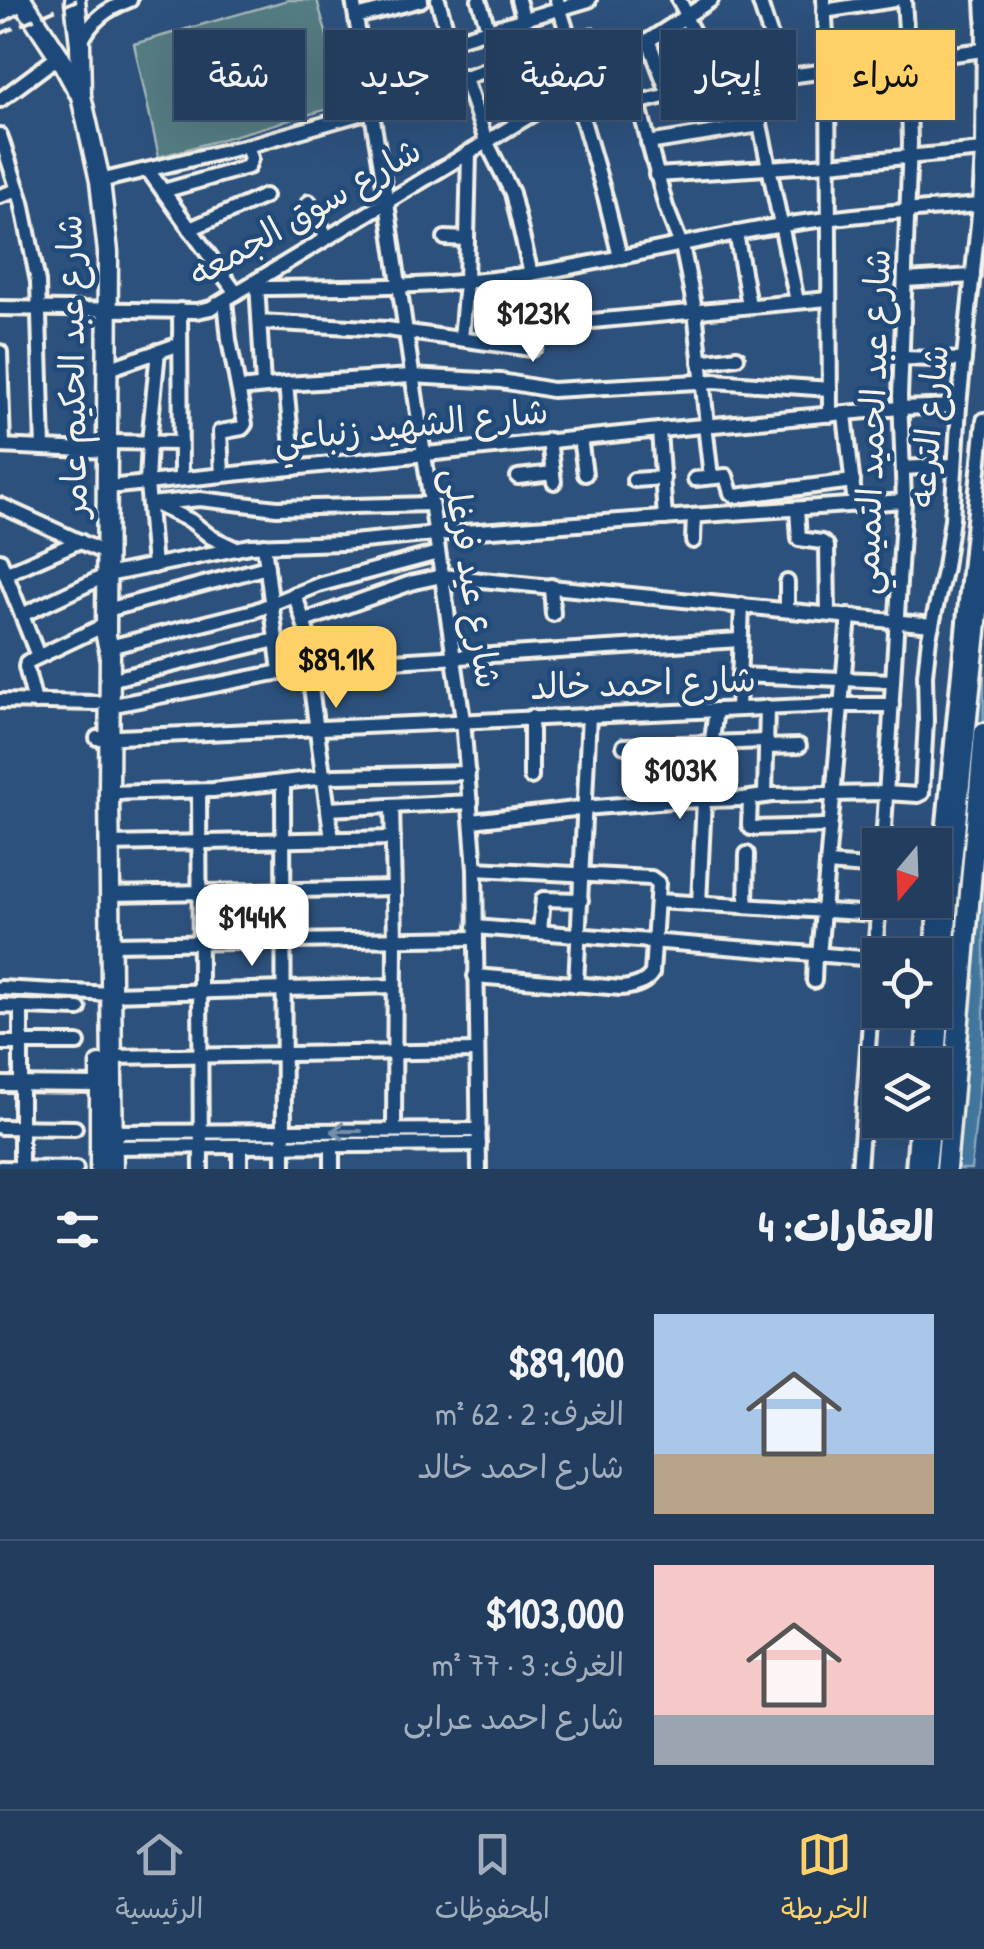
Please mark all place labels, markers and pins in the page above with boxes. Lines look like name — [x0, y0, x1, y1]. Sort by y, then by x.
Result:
pin: $123K — [463, 280, 603, 365]
pin: $89.1K — [255, 626, 417, 711]
pin: $103K — [610, 737, 750, 822]
pin: $144K — [182, 884, 322, 969]

